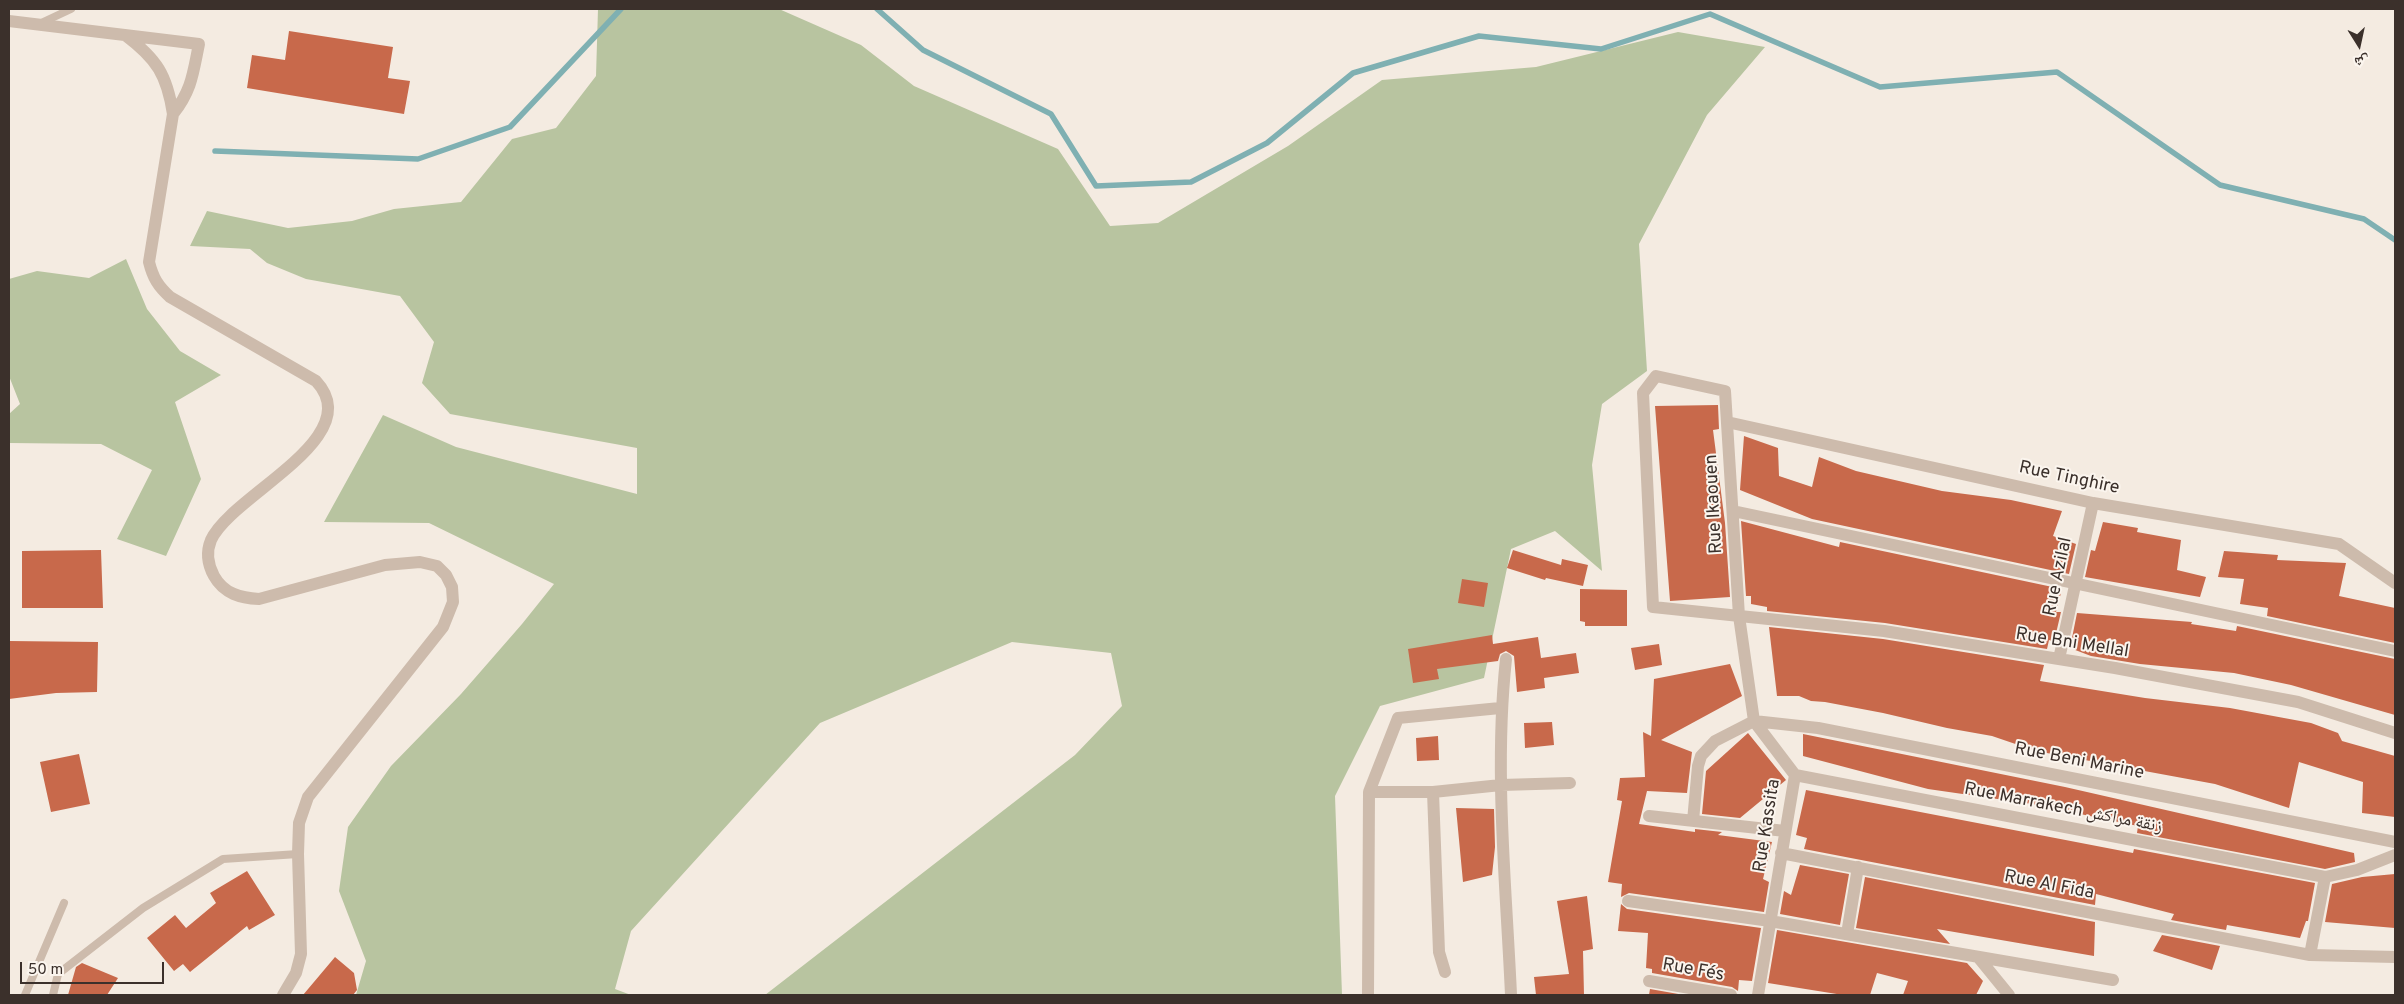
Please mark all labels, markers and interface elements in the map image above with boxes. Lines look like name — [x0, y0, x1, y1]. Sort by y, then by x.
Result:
north arrow — [2334, 20, 2384, 70]
text: ش — [2353, 51, 2370, 70]
street label: Rue Ikaouen — [1702, 454, 1728, 554]
street label: Rue Tinghire — [2017, 458, 2121, 500]
street label: Rue Azilal — [2040, 535, 2078, 619]
street label: Rue Bni Mellal — [2014, 624, 2130, 664]
street label: Rue Beni Marine — [2012, 739, 2146, 785]
street label: Rue Kassita — [1750, 778, 1786, 874]
street label: Rue Marrakech زنقة مراكش — [1962, 779, 2164, 839]
street label: Rue Al Fida — [2002, 867, 2096, 905]
scale bar — [22, 952, 166, 984]
street label: Rue Fés — [1660, 955, 1726, 987]
text: 50 m — [28, 961, 63, 980]

